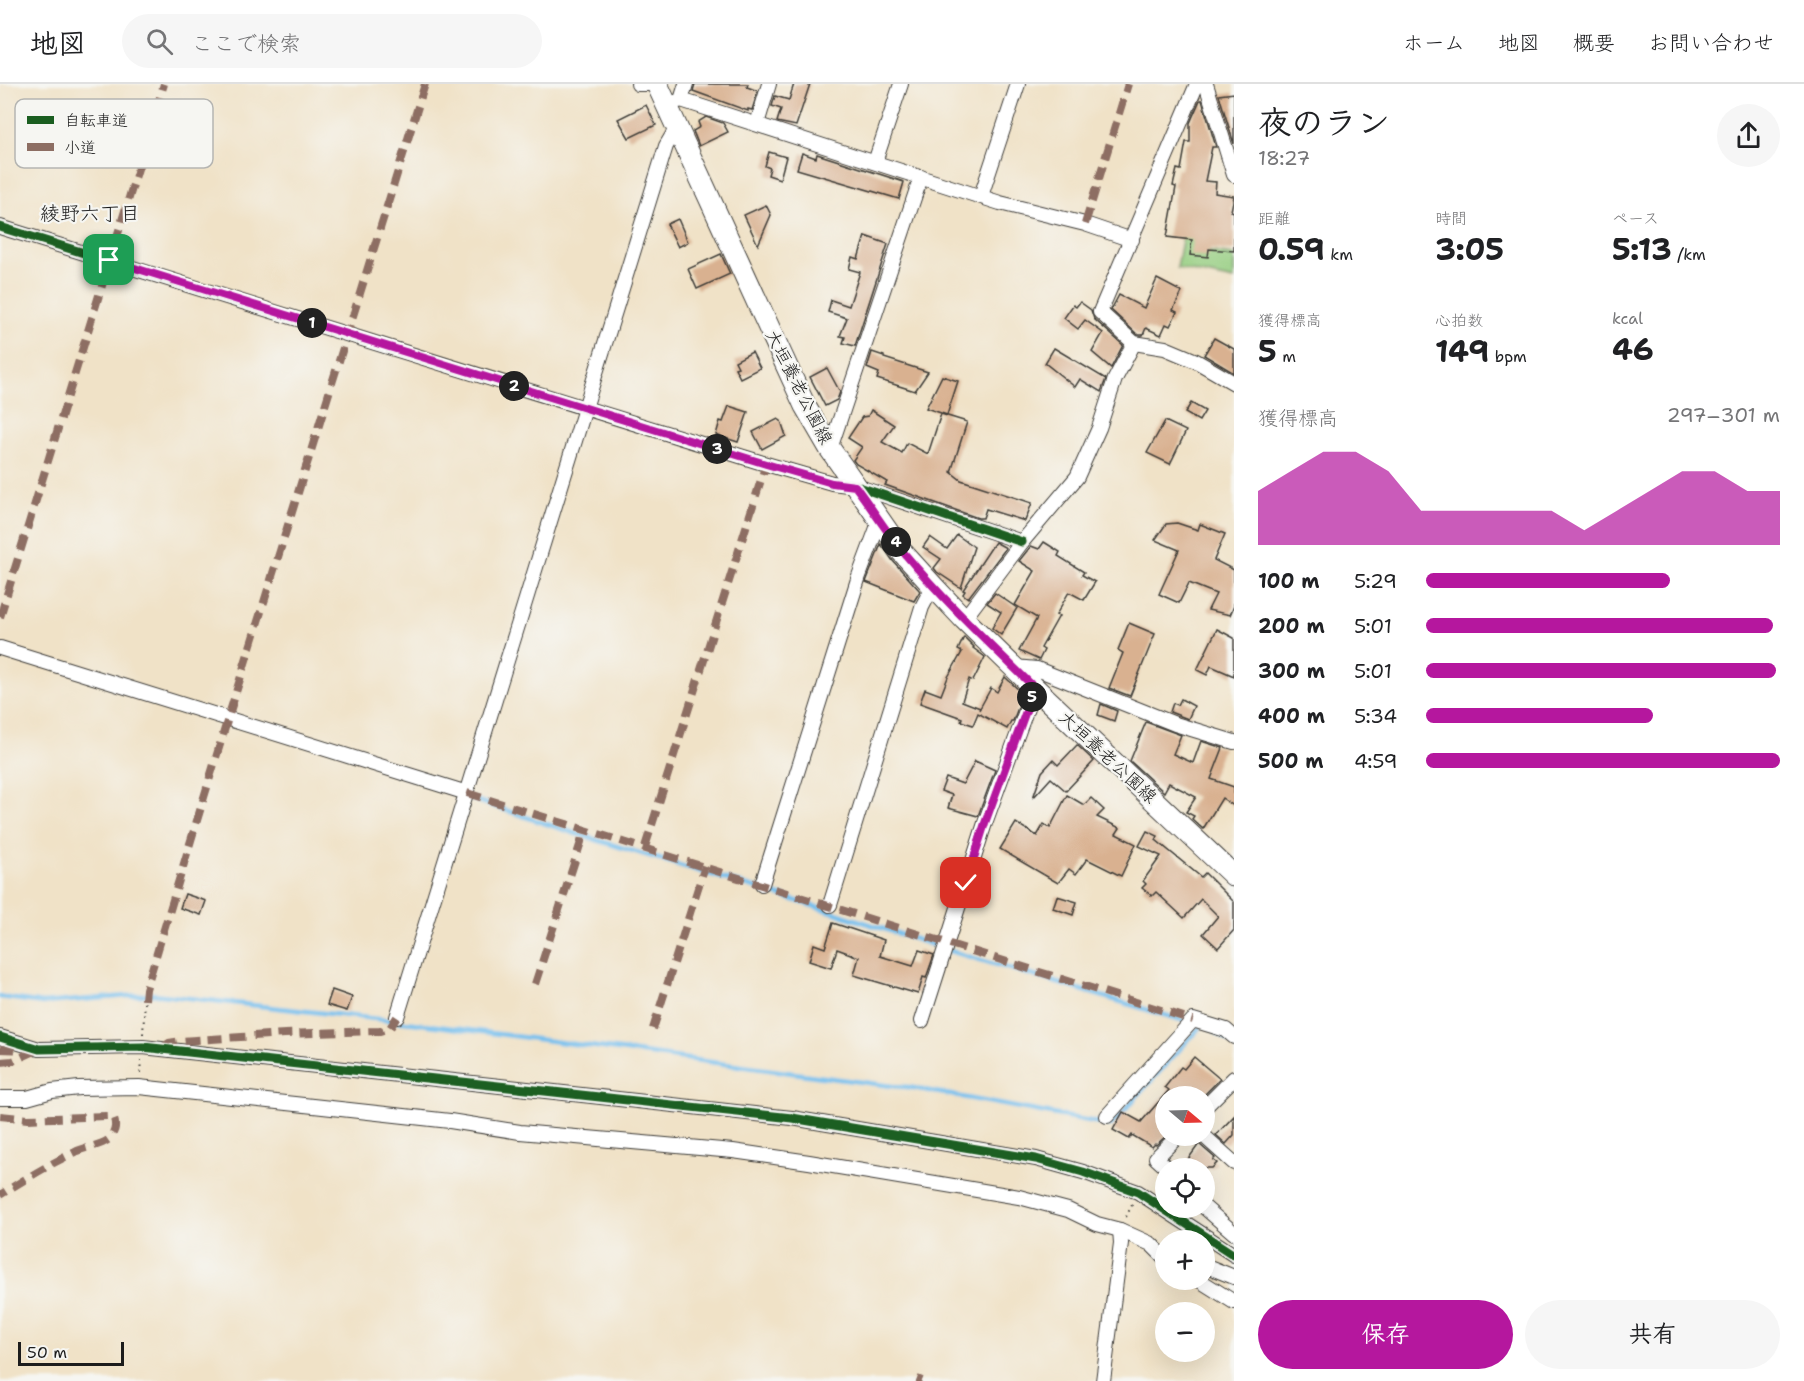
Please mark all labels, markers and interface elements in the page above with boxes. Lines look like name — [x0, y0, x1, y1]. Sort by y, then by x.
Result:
search box — [122, 14, 542, 68]
text: 地図 — [30, 24, 86, 62]
icon: search — [143, 25, 176, 58]
text: ここで検索 — [191, 29, 301, 58]
text: ホーム — [1403, 29, 1465, 57]
text: 地図 — [1498, 29, 1540, 57]
text: 概要 — [1573, 29, 1615, 57]
text: お問い合わせ — [1648, 29, 1774, 57]
legend — [15, 99, 213, 168]
text: 夜のラン — [1258, 100, 1390, 145]
button: share — [1717, 104, 1780, 167]
text: 自転車道 — [64, 110, 128, 131]
text: 小道 — [64, 137, 96, 158]
text: 18:27 — [1258, 145, 1310, 171]
district label: 綾野六丁目 — [40, 200, 140, 226]
text: 距離 — [1258, 208, 1290, 229]
text: 時間 — [1435, 208, 1467, 229]
text: ペース — [1612, 208, 1659, 229]
text: 0.59 — [1258, 229, 1325, 270]
text: 3:05 — [1435, 229, 1504, 270]
text: 5:13 — [1612, 229, 1672, 270]
pin — [83, 234, 134, 285]
icon: arrive — [92, 243, 125, 276]
text: km — [1325, 244, 1353, 265]
text: /km — [1672, 244, 1706, 265]
pin: 1 — [297, 308, 327, 338]
text: kcal — [1612, 308, 1643, 329]
text: 獲得標高 — [1258, 310, 1322, 331]
text: 心拍数 — [1435, 310, 1483, 331]
text: 1 — [308, 312, 316, 333]
street label: 大垣養老公園線 — [760, 325, 838, 449]
text: 46 — [1612, 329, 1654, 370]
text: 5 — [1258, 331, 1277, 372]
text: 149 — [1435, 331, 1489, 372]
text: m — [1277, 346, 1296, 367]
text: bpm — [1489, 346, 1527, 367]
pin: 2 — [499, 371, 529, 401]
text: 2 — [508, 375, 520, 396]
text: 297–301 m — [1667, 402, 1780, 428]
text: 獲得標高 — [1258, 405, 1338, 431]
pin: 3 — [702, 434, 732, 464]
text: 3 — [711, 438, 723, 459]
pin: 4 — [881, 527, 911, 557]
text: 4 — [890, 531, 902, 552]
text: 100 m — [1258, 568, 1320, 594]
text: 5:29 — [1354, 568, 1397, 594]
text: 200 m — [1258, 613, 1325, 639]
text: 5:01 — [1354, 613, 1392, 639]
text: 300 m — [1258, 658, 1325, 684]
text: 5:01 — [1354, 658, 1392, 684]
pin: 5 — [1017, 682, 1047, 712]
text: 5 — [1027, 686, 1037, 707]
text: 400 m — [1258, 703, 1325, 729]
text: 5:34 — [1354, 703, 1397, 729]
street label: 大垣養老公園線 — [1054, 705, 1162, 809]
text: 500 m — [1258, 748, 1324, 774]
text: 4:59 — [1354, 748, 1398, 774]
pin — [940, 857, 991, 908]
icon: check — [949, 866, 982, 899]
north arrow — [1155, 1086, 1215, 1146]
map controls — [1155, 1086, 1215, 1362]
button: locate — [1155, 1158, 1215, 1218]
button: + — [1155, 1230, 1215, 1290]
button: 保存 — [1258, 1300, 1513, 1369]
button: 共有 — [1525, 1300, 1780, 1369]
button: − — [1155, 1302, 1215, 1362]
scale bar — [18, 1339, 124, 1366]
text: 50 m — [27, 1342, 67, 1363]

